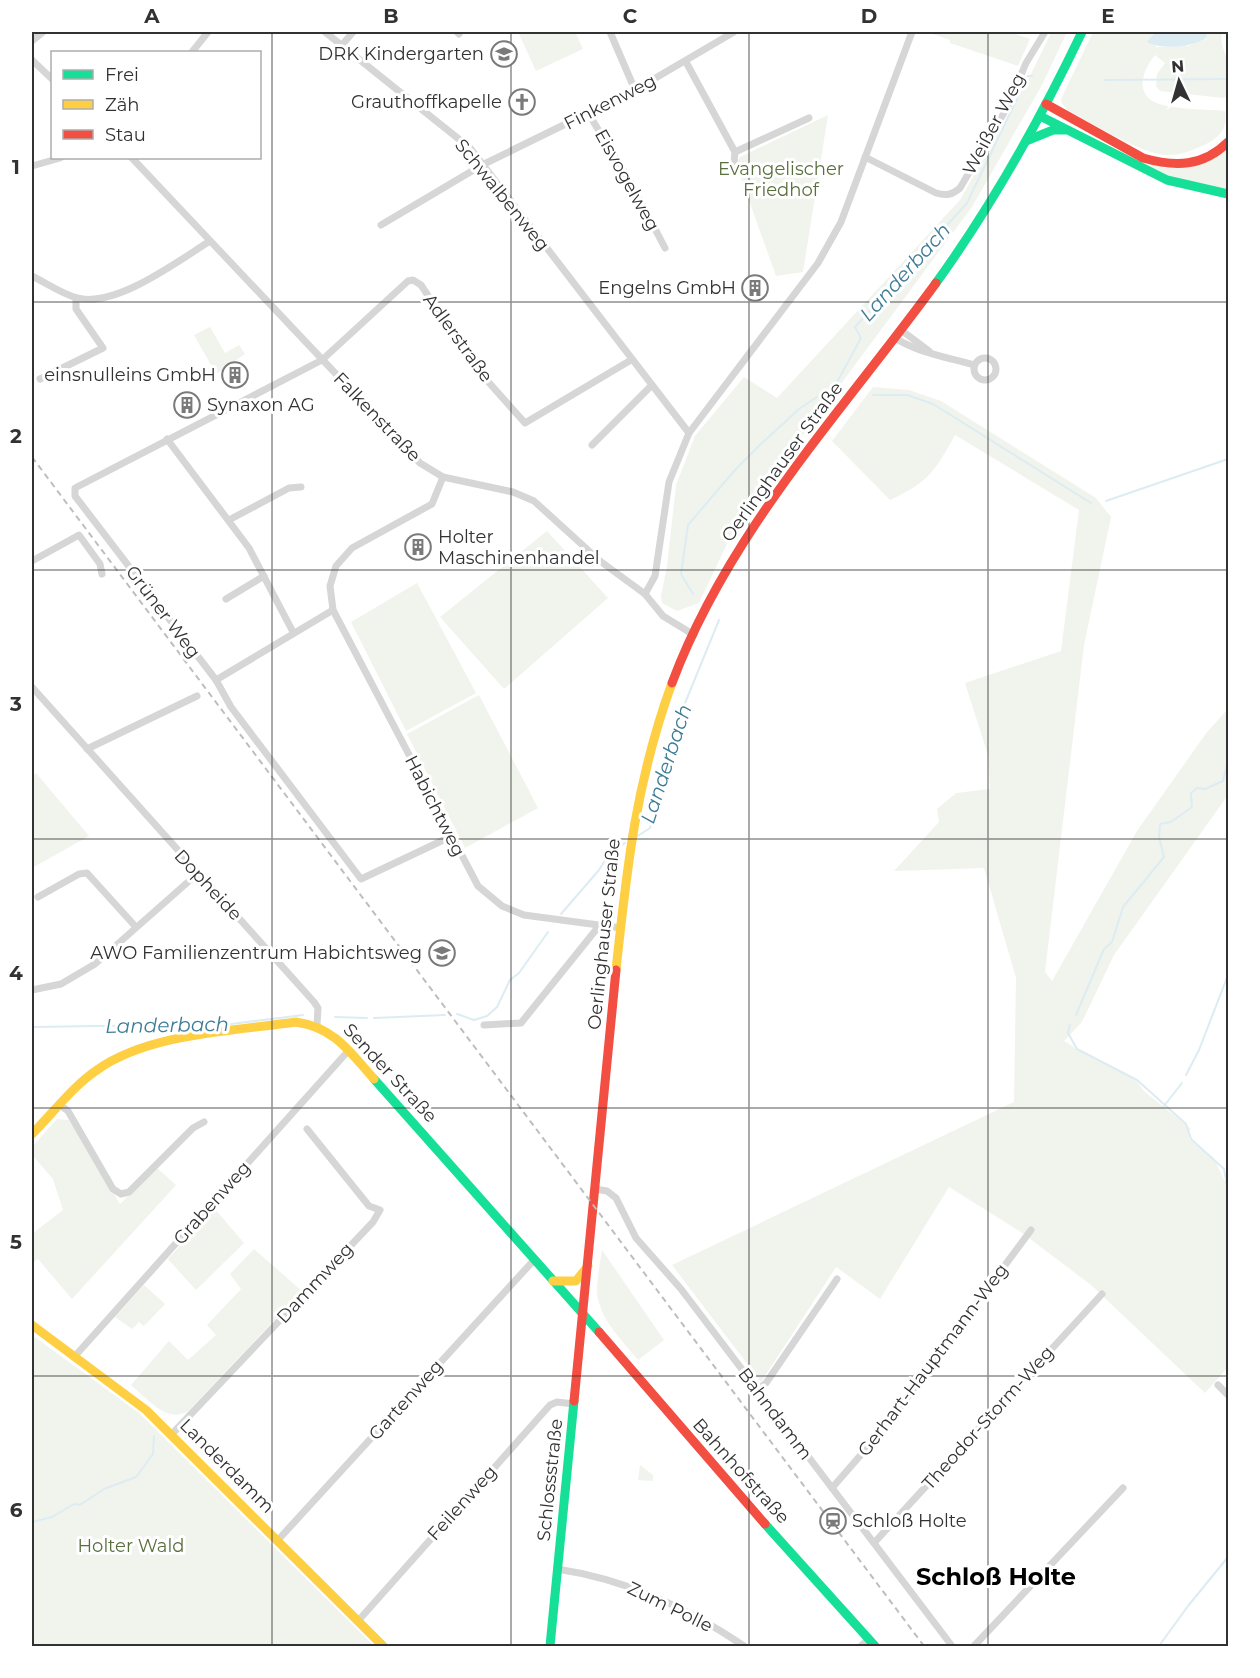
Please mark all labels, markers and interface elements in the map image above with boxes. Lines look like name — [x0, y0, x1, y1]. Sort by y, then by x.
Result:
text: A — [143, 4, 160, 28]
text: B — [383, 4, 399, 28]
text: C — [623, 4, 638, 28]
text: D — [861, 4, 877, 28]
text: E — [1101, 4, 1115, 28]
school or university icon: DRK Kindergarten — [489, 39, 519, 69]
place label: DRK Kindergarten — [318, 43, 484, 65]
legend — [51, 51, 261, 159]
north arrow — [1149, 51, 1209, 111]
text: N — [1170, 57, 1185, 77]
text: Frei — [105, 64, 139, 86]
street label: Finkenweg — [560, 69, 660, 135]
street label: Weißer Weg — [958, 69, 1030, 179]
church icon: Grauthoffkapelle — [507, 87, 537, 117]
place label: Grauthoffkapelle — [351, 91, 502, 113]
text: Zäh — [105, 94, 140, 116]
text: Stau — [105, 124, 146, 146]
street label: Eisvogelweg — [590, 125, 664, 235]
street label: Schwalbenweg — [450, 135, 554, 255]
text: 1 — [12, 155, 20, 179]
park label: Evangelischer Friedhof — [718, 158, 844, 201]
water label: Landerbach — [855, 218, 955, 326]
building icon: Engelns GmbH — [740, 273, 770, 303]
place label: Engelns GmbH — [598, 277, 736, 299]
street label: Adlerstraße — [419, 289, 498, 387]
building icon: einsnulleins GmbH — [220, 360, 250, 390]
place label: einsnulleins GmbH — [44, 364, 216, 386]
street label: Falkenstraße — [329, 368, 425, 466]
street label: Oerlinghauser Straße — [717, 378, 847, 546]
building icon: Synaxon AG — [172, 390, 202, 420]
place label: Synaxon AG — [207, 394, 315, 416]
text: 2 — [10, 424, 22, 448]
place label: Holter Maschinenhandel — [438, 526, 600, 569]
building icon: Holter Maschinenhandel — [403, 532, 433, 562]
street label: Grüner Weg — [121, 561, 205, 663]
text: 3 — [9, 692, 22, 716]
water label: Landerbach — [635, 701, 697, 827]
street label: Habichtweg — [400, 752, 470, 860]
street label: Oerlinghauser Straße — [583, 837, 625, 1031]
street label: Dopheide — [169, 845, 247, 925]
school or university icon: AWO Familienzentrum Habichtsweg — [427, 938, 457, 968]
place label: AWO Familienzentrum Habichtsweg — [90, 942, 422, 964]
text: 4 — [9, 961, 23, 985]
water label: Landerbach — [105, 1012, 229, 1038]
street label: Sender Straße — [338, 1019, 442, 1127]
street label: Grabenweg — [169, 1157, 255, 1249]
text: 5 — [10, 1230, 22, 1254]
street label: Dammweg — [272, 1238, 358, 1328]
street label: Gerhart-Hauptmann-Weg — [853, 1259, 1013, 1461]
street label: Theodor-Storm-Weg — [918, 1342, 1058, 1494]
street label: Gartenweg — [364, 1355, 448, 1445]
street label: Bahndamm — [733, 1364, 817, 1464]
street label: Landerdamm — [175, 1414, 279, 1518]
street label: Bahnhofstraße — [688, 1414, 794, 1528]
street label: Schlossstraße — [533, 1418, 567, 1542]
street label: Feilenweg — [423, 1461, 501, 1545]
text: 6 — [10, 1498, 23, 1522]
station icon: Schloß Holte — [818, 1506, 848, 1536]
place label: Schloß Holte — [852, 1510, 967, 1532]
park label: Holter Wald — [77, 1535, 185, 1557]
district label: Schloß Holte — [916, 1562, 1076, 1591]
street label: Zum Polle — [624, 1577, 716, 1637]

